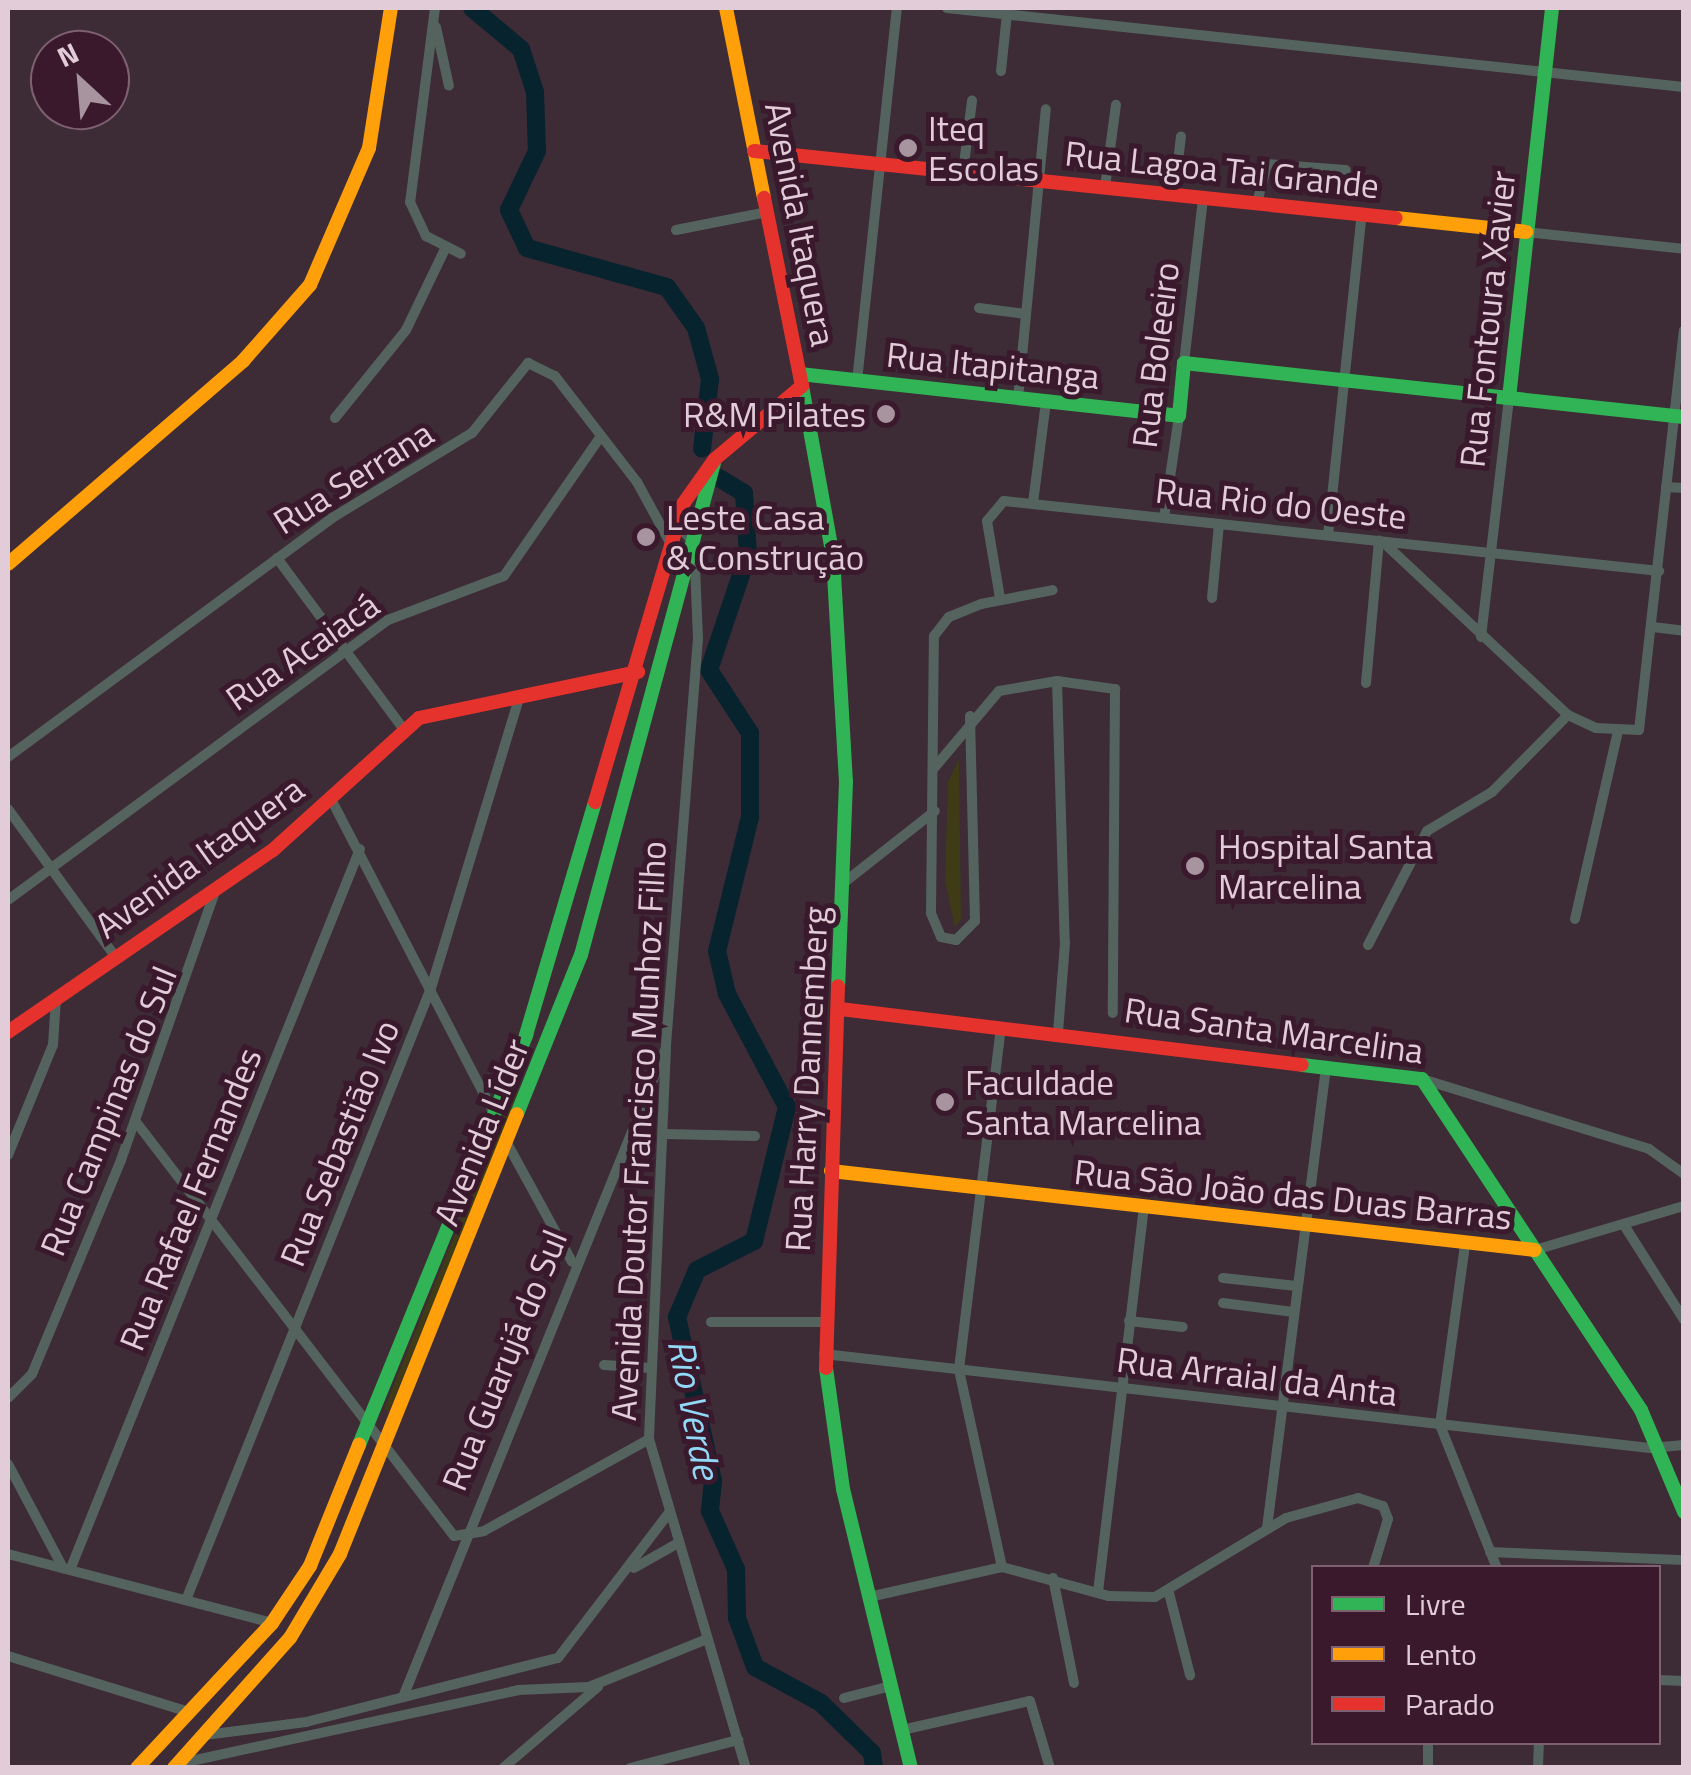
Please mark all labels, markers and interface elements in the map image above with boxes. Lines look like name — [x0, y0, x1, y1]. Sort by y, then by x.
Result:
north arrow — [30, 30, 130, 130]
text: N — [49, 31, 86, 78]
street label: Avenida Itaquera — [757, 99, 845, 349]
place label: Iteq Escolas — [928, 107, 1039, 189]
street label: Rua Lagoa Tai Grande — [1063, 132, 1381, 206]
marker: Iteq Escolas — [897, 137, 919, 159]
street label: Rua Fontoura Xavier — [1451, 169, 1523, 469]
street label: Rua Boleeiro — [1123, 260, 1187, 450]
street label: Rua Itapitanga — [884, 333, 1102, 397]
place label: R&M Pilates — [683, 393, 866, 435]
marker: R&M Pilates — [875, 403, 897, 425]
street label: Rua Serrana — [266, 411, 440, 543]
street label: Rua Rio do Oeste — [1153, 469, 1409, 537]
place label: Leste Casa & Construção — [666, 496, 864, 578]
marker: Leste Casa & Construção — [635, 526, 657, 548]
street label: Rua Acaiacá — [218, 583, 386, 719]
street label: Avenida Itaquera — [87, 767, 311, 947]
place label: Hospital Santa Marcelina — [1218, 825, 1433, 907]
street label: Avenida Doutor Francisco Munhoz Filho — [602, 840, 674, 1422]
marker: Hospital Santa Marcelina — [1182, 853, 1208, 879]
street label: Rua Harry Dannemberg — [776, 905, 836, 1253]
street label: Rua Campinas do Sul — [31, 960, 185, 1262]
street label: Rua Santa Marcelina — [1122, 988, 1426, 1072]
street label: Rua Sebastião Ivo — [271, 1014, 407, 1272]
street label: Avenida Líder — [425, 1033, 537, 1231]
street label: Rua Rafael Fernandes — [110, 1042, 270, 1356]
place label: Faculdade Santa Marcelina — [965, 1061, 1201, 1143]
marker: Faculdade Santa Marcelina — [934, 1091, 956, 1113]
street label: Rua São João das Duas Barras — [1072, 1150, 1514, 1238]
street label: Rua Guarujá do Sul — [433, 1224, 575, 1496]
water label: Rio Verde — [658, 1335, 730, 1483]
street label: Rua Arraial da Anta — [1114, 1338, 1400, 1414]
legend — [1311, 1565, 1661, 1745]
text: Livre — [1405, 1581, 1466, 1627]
text: Lento — [1405, 1631, 1477, 1677]
text: Parado — [1405, 1681, 1495, 1727]

